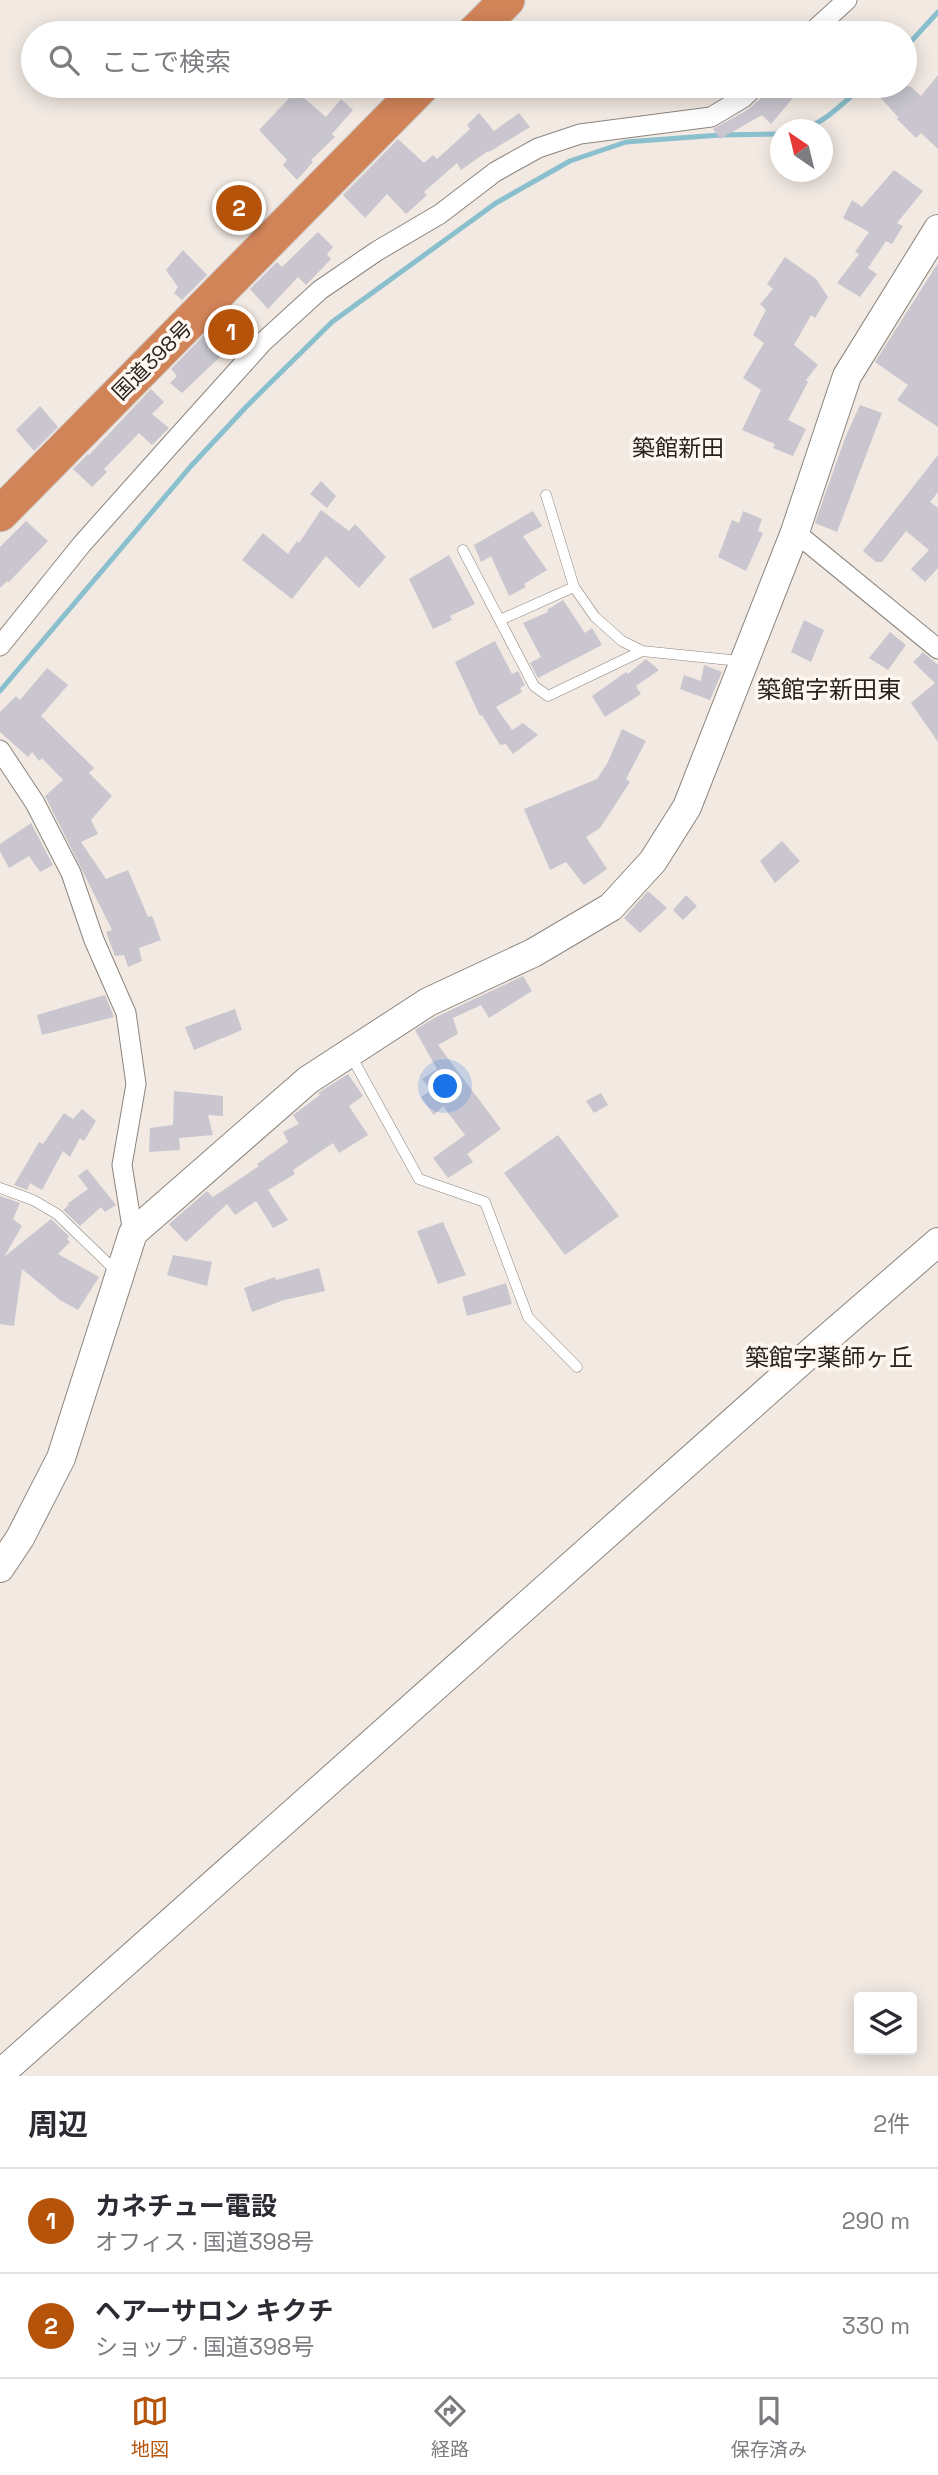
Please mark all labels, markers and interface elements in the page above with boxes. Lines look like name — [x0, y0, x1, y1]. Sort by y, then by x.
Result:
search box — [21, 21, 917, 98]
icon: search — [45, 41, 83, 79]
text: ここで検索 — [101, 45, 231, 79]
north arrow — [770, 119, 833, 182]
pin: 2 — [216, 182, 262, 234]
pin: 1 — [208, 306, 254, 358]
street label: 国道398号 — [107, 315, 197, 405]
district label: 築館新田 — [632, 433, 724, 463]
district label: 築館字新田東 — [757, 674, 901, 705]
your location — [428, 1069, 462, 1103]
district label: 築館字薬師ヶ丘 — [745, 1342, 913, 1373]
map controls — [854, 1992, 917, 2055]
button: layers — [854, 1992, 917, 2055]
text: 周辺 — [28, 2105, 88, 2144]
text: 2件 — [873, 2109, 910, 2139]
text: カネチュー電設 — [95, 2189, 277, 2223]
text: 1 — [46, 2206, 56, 2236]
text: 290 m — [842, 2206, 910, 2236]
text: オフィス · 国道398号 — [95, 2227, 314, 2257]
text: ヘアーサロン キクチ — [95, 2294, 334, 2328]
text: 2 — [44, 2311, 58, 2341]
text: 330 m — [842, 2311, 910, 2341]
text: ショップ · 国道398号 — [95, 2332, 314, 2362]
tab: 地図 — [131, 2392, 169, 2462]
tab: 経路 — [431, 2392, 469, 2462]
tab: 保存済み — [731, 2392, 807, 2462]

